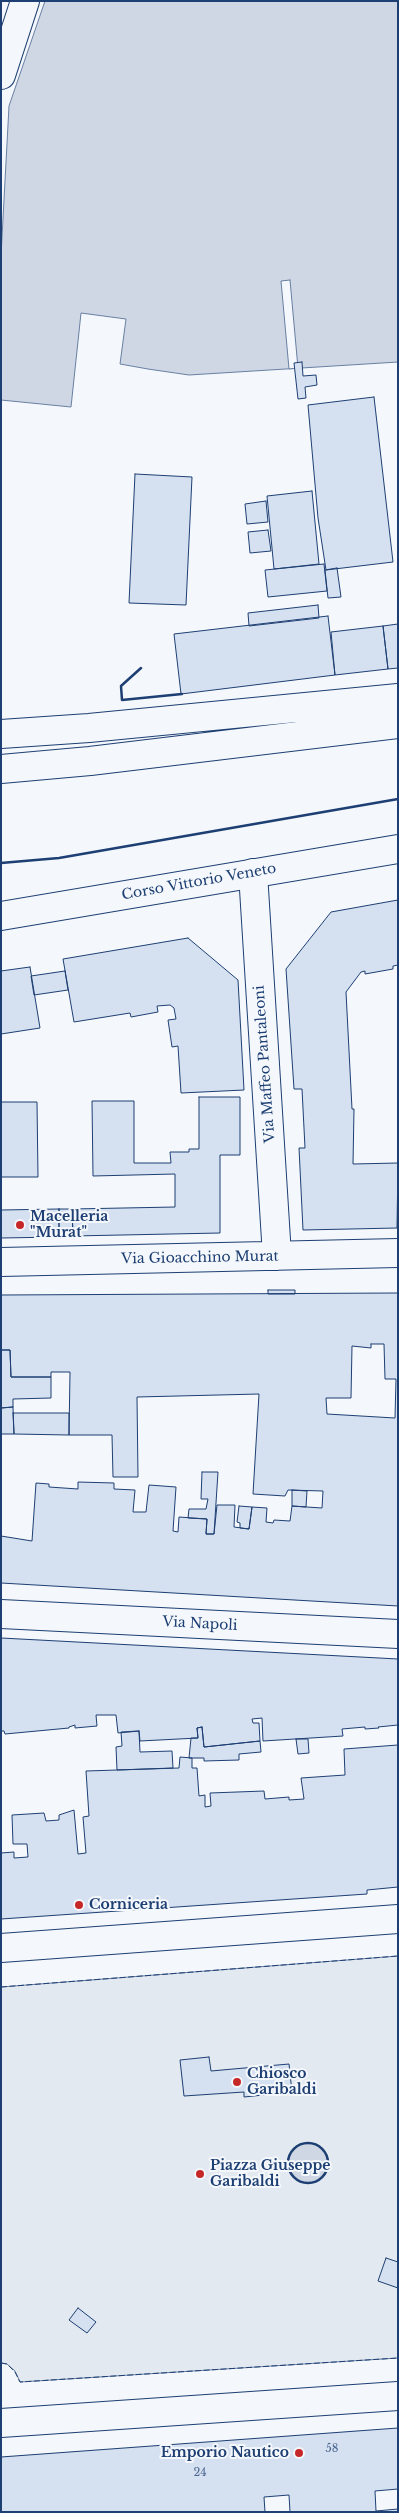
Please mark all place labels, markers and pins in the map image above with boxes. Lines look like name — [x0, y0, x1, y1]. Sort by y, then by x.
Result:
place label: Macelleria "Murat" — [30, 1209, 108, 1242]
marker: Macelleria "Murat" — [14, 1219, 26, 1231]
place label: Corniceria — [89, 1897, 168, 1913]
marker: Corniceria — [73, 1899, 85, 1911]
place label: Chiosco Garibaldi — [247, 2066, 317, 2098]
marker: Chiosco Garibaldi — [231, 2076, 243, 2088]
place label: Piazza Giuseppe Garibaldi — [210, 2158, 330, 2190]
marker: Piazza Giuseppe Garibaldi — [194, 2168, 206, 2180]
place label: Emporio Nautico — [161, 2445, 289, 2461]
marker: Emporio Nautico — [293, 2447, 305, 2459]

